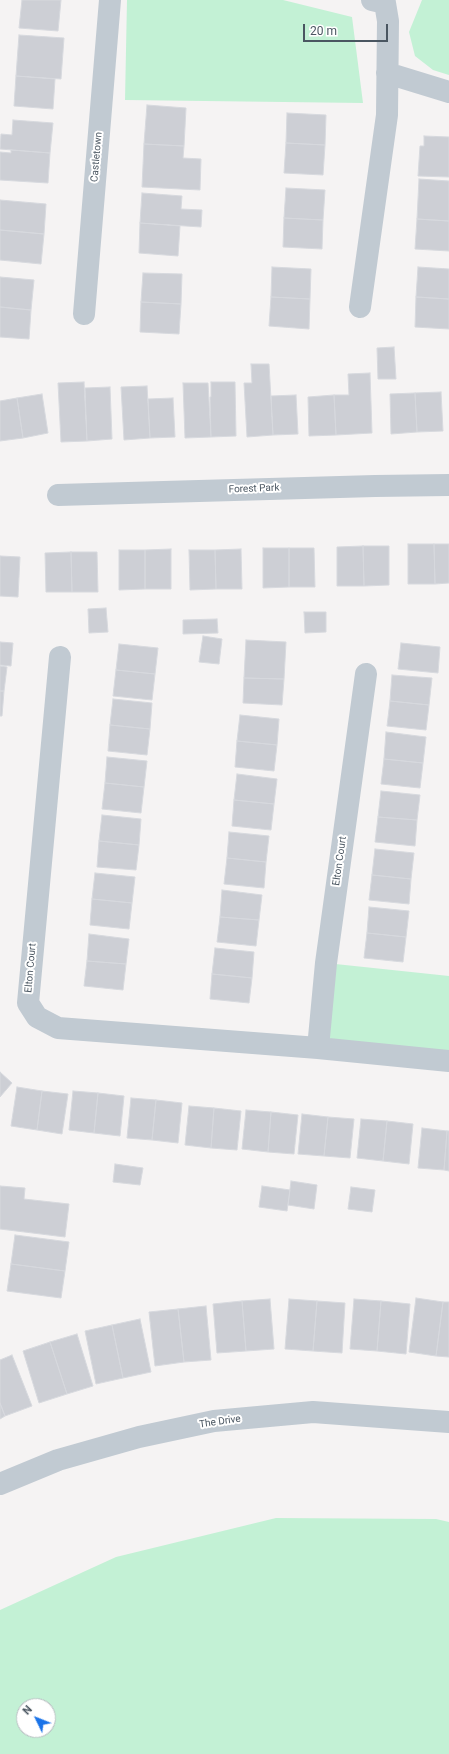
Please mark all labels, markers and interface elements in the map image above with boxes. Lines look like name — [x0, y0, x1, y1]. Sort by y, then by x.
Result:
scale bar — [305, 16, 390, 42]
text: 20 m — [310, 24, 337, 38]
street label: Castletown — [89, 132, 105, 182]
street label: Forest Park — [228, 482, 280, 496]
street label: Elton Court — [331, 836, 349, 886]
street label: Elton Court — [23, 943, 39, 993]
street label: The Drive — [199, 1413, 241, 1431]
north arrow — [16, 1698, 56, 1738]
text: N — [20, 1703, 35, 1717]

